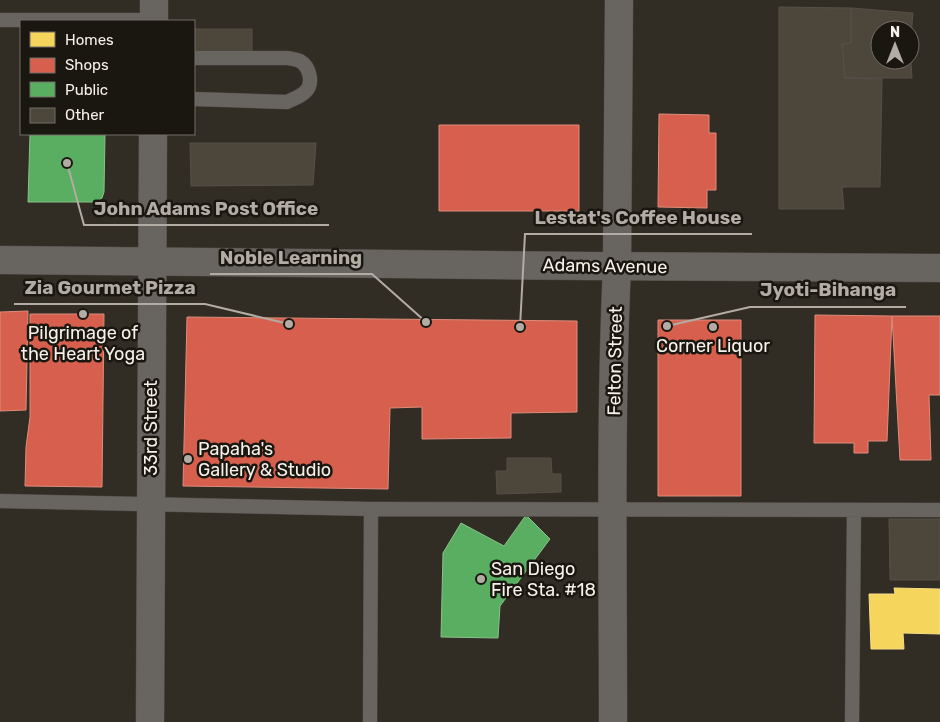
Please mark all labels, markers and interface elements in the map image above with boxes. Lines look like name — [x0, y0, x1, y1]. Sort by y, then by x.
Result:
legend — [20, 20, 195, 135]
north arrow — [870, 20, 920, 70]
text: N — [890, 24, 900, 41]
text: Homes — [65, 31, 114, 49]
text: Shops — [65, 56, 109, 74]
text: Public — [65, 81, 108, 99]
text: Other — [65, 106, 105, 124]
callout: John Adams Post Office — [84, 191, 329, 225]
text: John Adams Post Office — [94, 197, 318, 220]
callout: Lestat's Coffee House — [525, 200, 752, 234]
text: Lestat's Coffee House — [534, 206, 742, 229]
callout: Noble Learning — [210, 240, 372, 274]
text: Noble Learning — [220, 246, 362, 269]
street label: Adams Avenue — [542, 254, 668, 278]
callout: Zia Gourmet Pizza — [14, 270, 205, 304]
callout: Jyoti-Bihanga — [750, 273, 906, 307]
text: Zia Gourmet Pizza — [24, 276, 196, 299]
text: Jyoti-Bihanga — [760, 278, 896, 301]
street label: Felton Street — [603, 306, 627, 416]
marker: Pilgrimage of the Heart Yoga — [77, 308, 89, 320]
marker: Corner Liquor — [707, 321, 719, 333]
place label: Pilgrimage of the Heart Yoga — [21, 322, 145, 365]
place label: Corner Liquor — [656, 335, 770, 357]
street label: 33rd Street — [140, 380, 162, 476]
place label: Papaha's Gallery & Studio — [198, 438, 331, 481]
marker: Papaha's Gallery & Studio — [182, 453, 194, 465]
place label: San Diego Fire Sta. #18 — [491, 558, 596, 601]
marker: San Diego Fire Sta. #18 — [475, 573, 487, 585]

